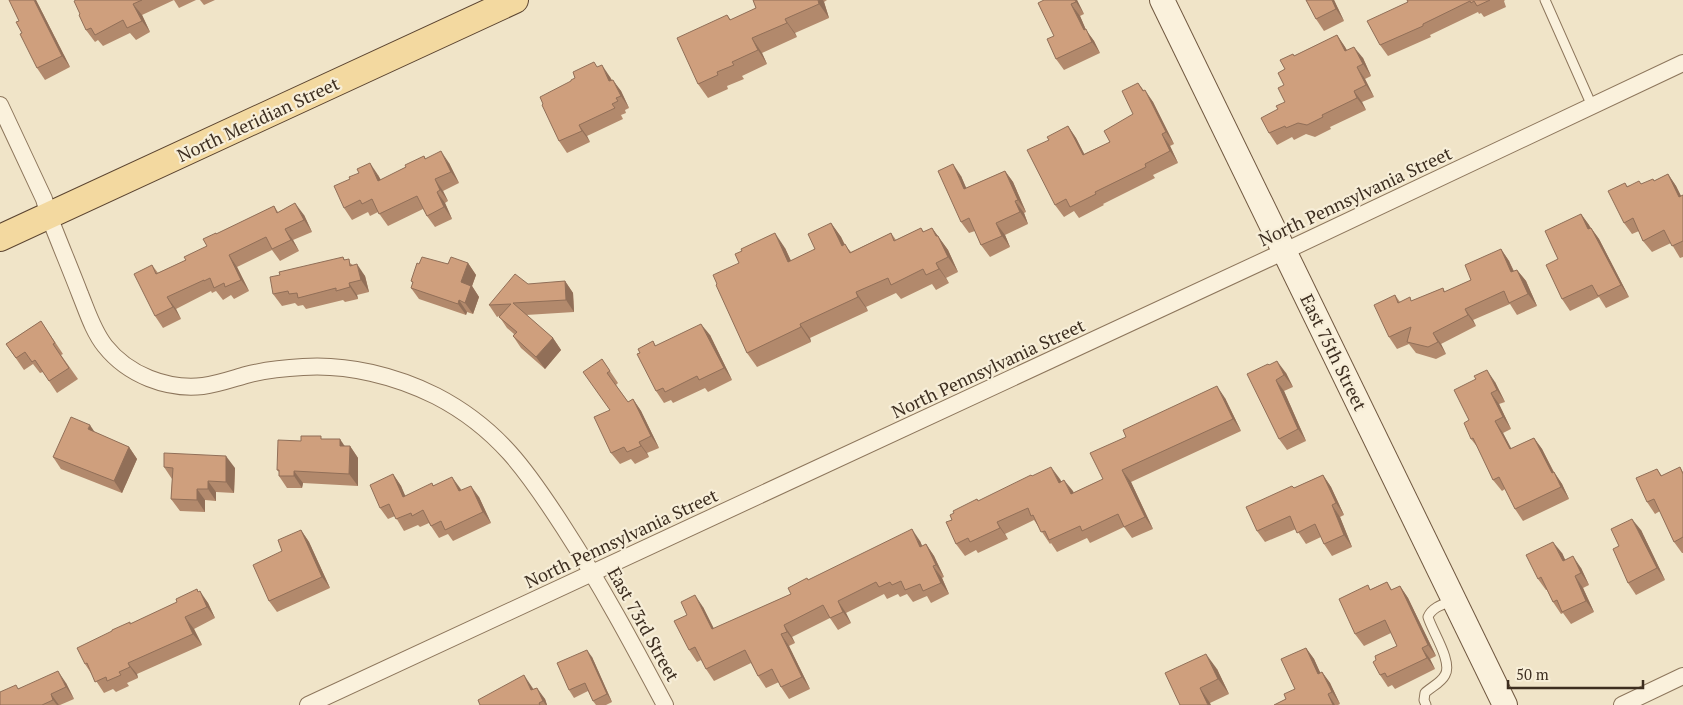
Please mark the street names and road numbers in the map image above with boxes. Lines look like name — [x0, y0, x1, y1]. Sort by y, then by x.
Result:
street label: North Meridian Street — [173, 71, 343, 167]
street label: North Pennsylvania Street — [1255, 141, 1456, 251]
street label: East 75th Street — [1295, 290, 1373, 415]
street label: North Pennsylvania Street — [888, 313, 1089, 423]
street label: North Pennsylvania Street — [521, 483, 722, 593]
street label: East 73rd Street — [603, 563, 685, 686]

